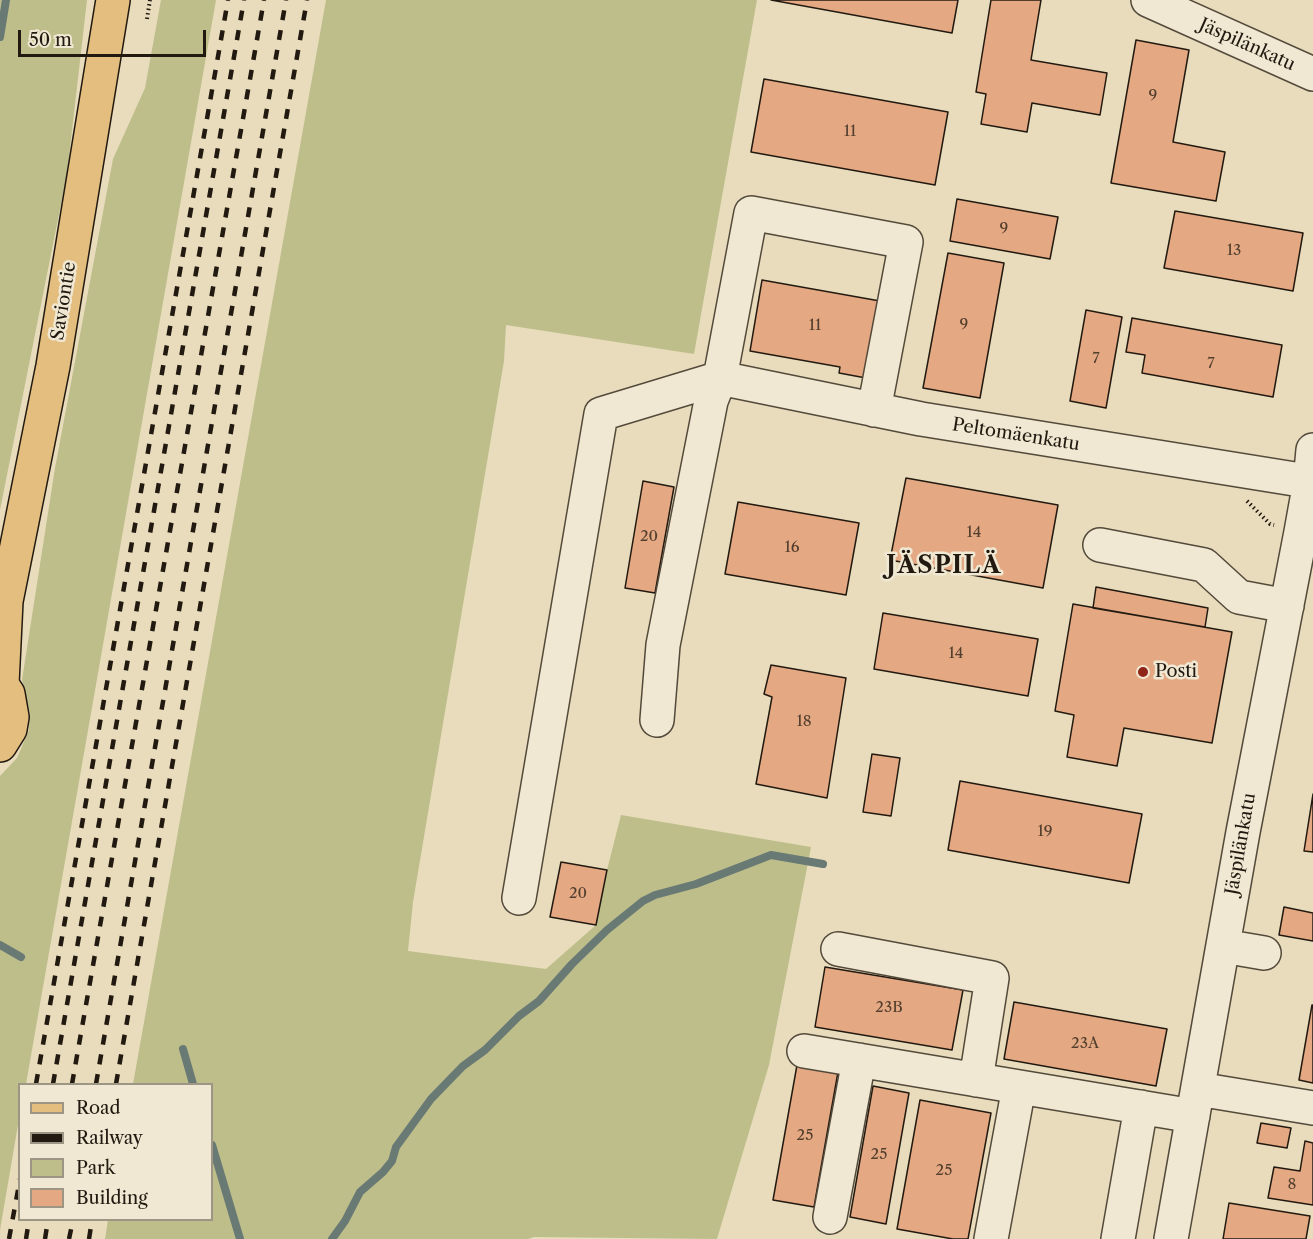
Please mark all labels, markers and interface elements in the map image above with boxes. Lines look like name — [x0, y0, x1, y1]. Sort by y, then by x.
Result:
street label: Jäspilänkatu — [1195, 14, 1299, 76]
scale bar — [21, 18, 208, 56]
text: 50 m — [29, 29, 72, 51]
house number: 9 — [1149, 87, 1157, 105]
house number: 11 — [844, 123, 856, 141]
house number: 9 — [1000, 220, 1008, 238]
house number: 13 — [1227, 242, 1241, 260]
street label: Saviontie — [47, 260, 81, 342]
house number: 9 — [960, 316, 968, 334]
house number: 11 — [809, 317, 821, 335]
house number: 7 — [1092, 350, 1100, 368]
house number: 7 — [1207, 355, 1215, 373]
street label: Peltomäenkatu — [951, 414, 1081, 456]
house number: 14 — [967, 524, 981, 542]
house number: 20 — [640, 528, 658, 546]
house number: 16 — [784, 539, 800, 557]
district label: JÄSPILÄ — [886, 552, 1002, 580]
house number: 14 — [949, 645, 963, 663]
place label: Posti — [1155, 661, 1197, 683]
marker: Posti — [1136, 665, 1150, 679]
house number: 18 — [796, 713, 812, 731]
street label: Jäspilänkatu — [1221, 791, 1261, 897]
house number: 19 — [1037, 823, 1053, 841]
house number: 20 — [569, 885, 587, 903]
house number: 23B — [875, 999, 903, 1017]
house number: 23A — [1071, 1035, 1099, 1053]
legend — [18, 1083, 213, 1221]
text: Road — [76, 1097, 121, 1119]
text: Railway — [76, 1127, 143, 1149]
house number: 25 — [797, 1127, 813, 1145]
house number: 25 — [871, 1146, 887, 1164]
text: Park — [76, 1157, 115, 1179]
house number: 25 — [936, 1162, 952, 1180]
house number: 8 — [1288, 1176, 1296, 1194]
text: Building — [76, 1187, 148, 1209]

